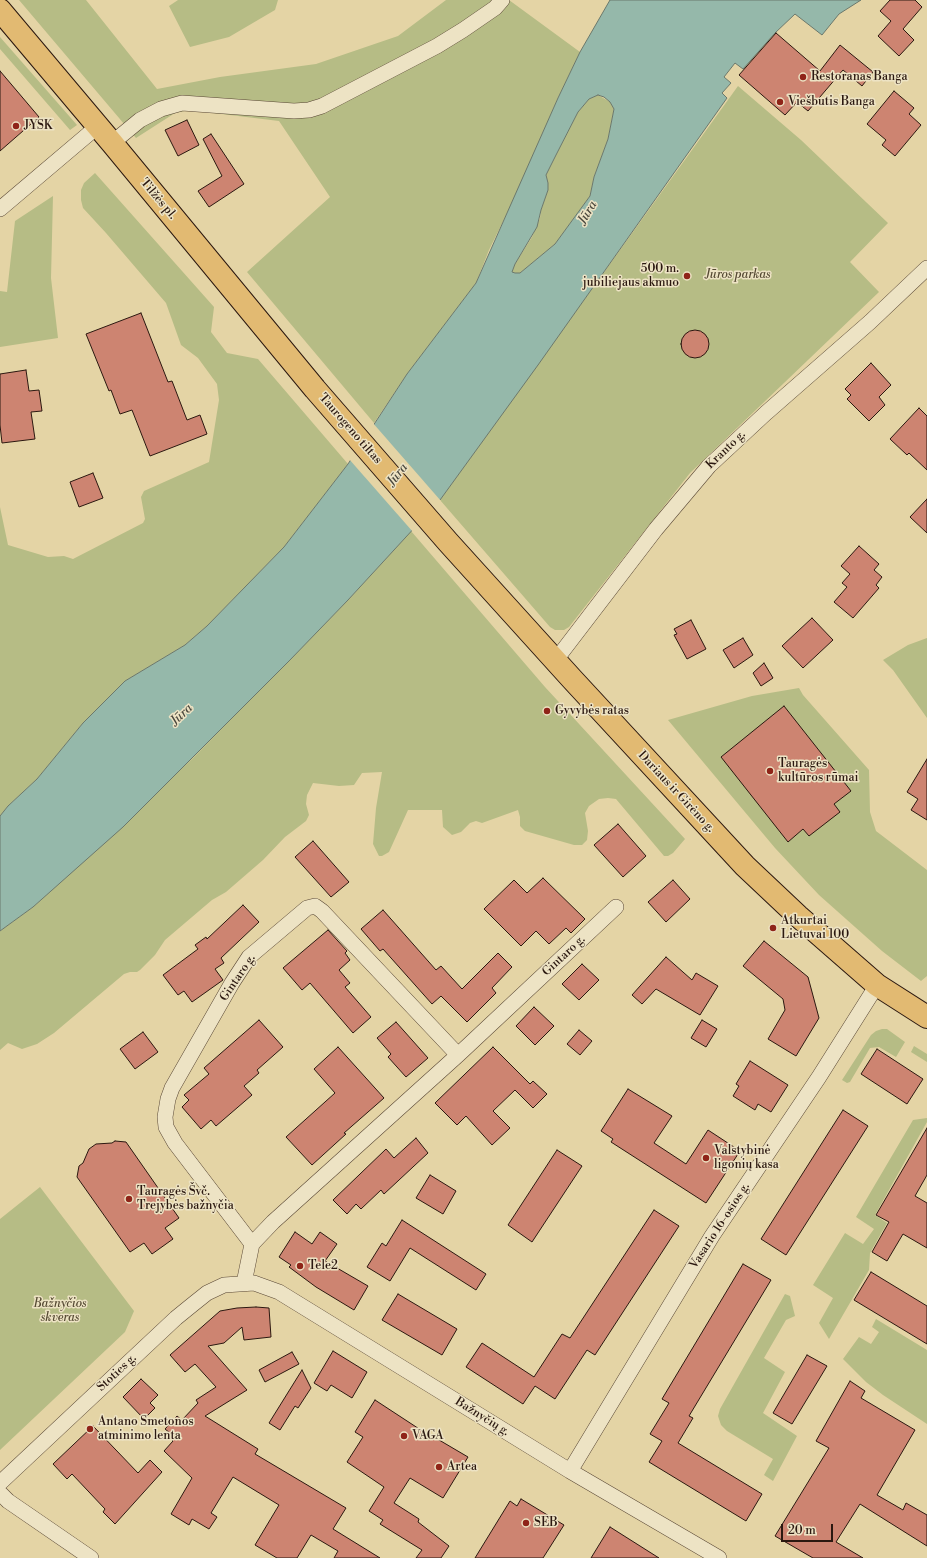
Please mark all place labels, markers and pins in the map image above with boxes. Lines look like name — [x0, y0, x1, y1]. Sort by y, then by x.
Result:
place label: Restoranas Banga — [811, 70, 908, 84]
marker: Restoranas Banga — [798, 72, 808, 82]
place label: Viešbutis Banga — [788, 95, 875, 109]
marker: Viešbutis Banga — [775, 97, 785, 107]
place label: JYSK — [24, 119, 53, 133]
marker: JYSK — [11, 121, 21, 131]
place label: 500 m. jubiliejaus akmuo — [583, 262, 679, 290]
marker: 500 m. jubiliejaus akmuo — [682, 271, 692, 281]
place label: Gyvybės ratas — [555, 704, 629, 718]
marker: Gyvybės ratas — [542, 706, 552, 716]
place label: Tauragės kultūros rūmai — [778, 757, 859, 785]
marker: Tauragės kultūros rūmai — [765, 766, 775, 776]
place label: Atkurtai Lietuvai 100 — [781, 914, 849, 942]
marker: Atkurtai Lietuvai 100 — [768, 923, 778, 933]
place label: Valstybinė ligonių kasa — [714, 1144, 779, 1172]
marker: Valstybinė ligonių kasa — [701, 1153, 711, 1163]
place label: Tauragės Švč. Trejybės bažnyčia — [137, 1185, 234, 1213]
marker: Tauragės Švč. Trejybės bažnyčia — [124, 1194, 134, 1204]
place label: Tele2 — [308, 1259, 338, 1273]
marker: Tele2 — [295, 1261, 305, 1271]
place label: Antano Smetonos atminimo lenta — [98, 1415, 194, 1443]
marker: Antano Smetonos atminimo lenta — [85, 1424, 95, 1434]
place label: VAGA — [412, 1429, 443, 1443]
marker: VAGA — [399, 1431, 409, 1441]
place label: Artea — [447, 1460, 477, 1474]
marker: Artea — [434, 1462, 444, 1472]
place label: SEB — [534, 1516, 558, 1530]
marker: SEB — [521, 1518, 531, 1528]

